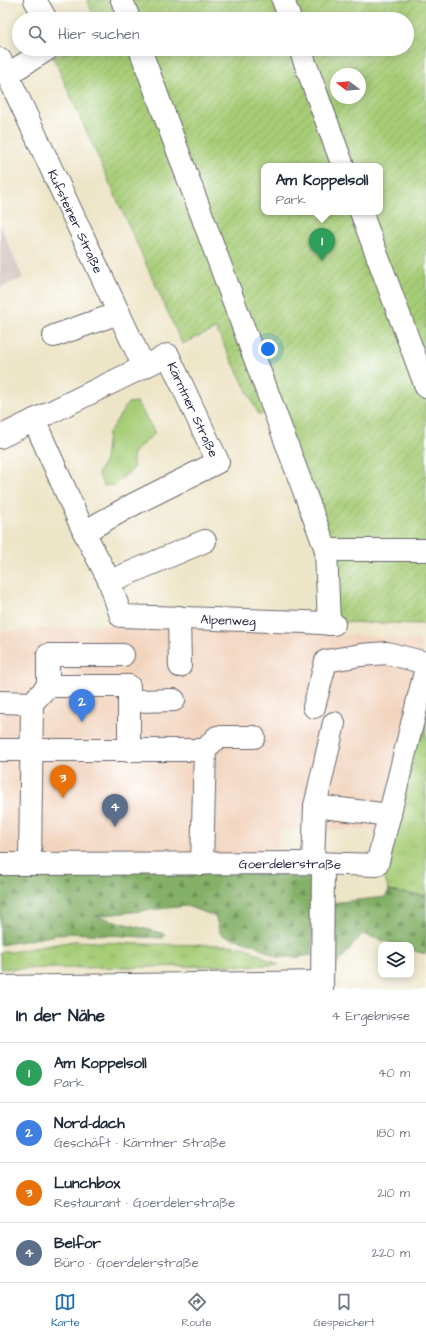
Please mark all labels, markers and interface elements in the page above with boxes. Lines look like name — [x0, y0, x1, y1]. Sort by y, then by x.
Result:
search box — [12, 12, 414, 56]
icon: search — [26, 23, 48, 45]
text: Hier suchen — [58, 24, 139, 45]
north arrow — [330, 68, 366, 104]
popup — [261, 163, 383, 215]
street label: Kufsteiner Straße — [43, 167, 107, 276]
text: Am Koppelsoll — [276, 170, 368, 191]
text: Park — [276, 191, 306, 209]
pin: 1 — [309, 228, 335, 261]
your location — [258, 339, 278, 359]
street label: Kärntner Straße — [163, 359, 223, 460]
street label: Alpenweg — [200, 611, 256, 631]
pin: 2 — [69, 689, 95, 722]
pin: 3 — [50, 765, 76, 798]
pin: 4 — [102, 794, 128, 827]
street label: Goerdelerstraße — [239, 855, 341, 874]
map controls — [378, 942, 414, 978]
button: layers — [378, 942, 414, 978]
text: In der Nähe — [16, 1004, 105, 1028]
text: 4 Ergebnisse — [331, 1007, 410, 1025]
text: Am Koppelsoll — [54, 1053, 147, 1074]
text: 1 — [28, 1064, 30, 1082]
text: 40 m — [378, 1064, 410, 1082]
text: Park — [54, 1074, 84, 1092]
text: Nord-dach — [54, 1113, 125, 1134]
text: 2 — [25, 1124, 33, 1142]
text: 180 m — [376, 1124, 410, 1142]
text: Geschäft · Kärntner Straße — [54, 1134, 226, 1152]
text: Lunchbox — [54, 1173, 120, 1194]
text: 3 — [26, 1184, 32, 1202]
text: 210 m — [377, 1184, 410, 1202]
text: Restaurant · Goerdelerstraße — [54, 1194, 235, 1212]
text: Belfor — [54, 1233, 101, 1254]
text: 4 — [25, 1244, 33, 1262]
text: 220 m — [372, 1244, 410, 1262]
text: Büro · Goerdelerstraße — [54, 1254, 199, 1272]
tab: Karte — [51, 1291, 80, 1330]
tab: Route — [182, 1291, 212, 1330]
tab: Gespeichert — [313, 1291, 375, 1330]

